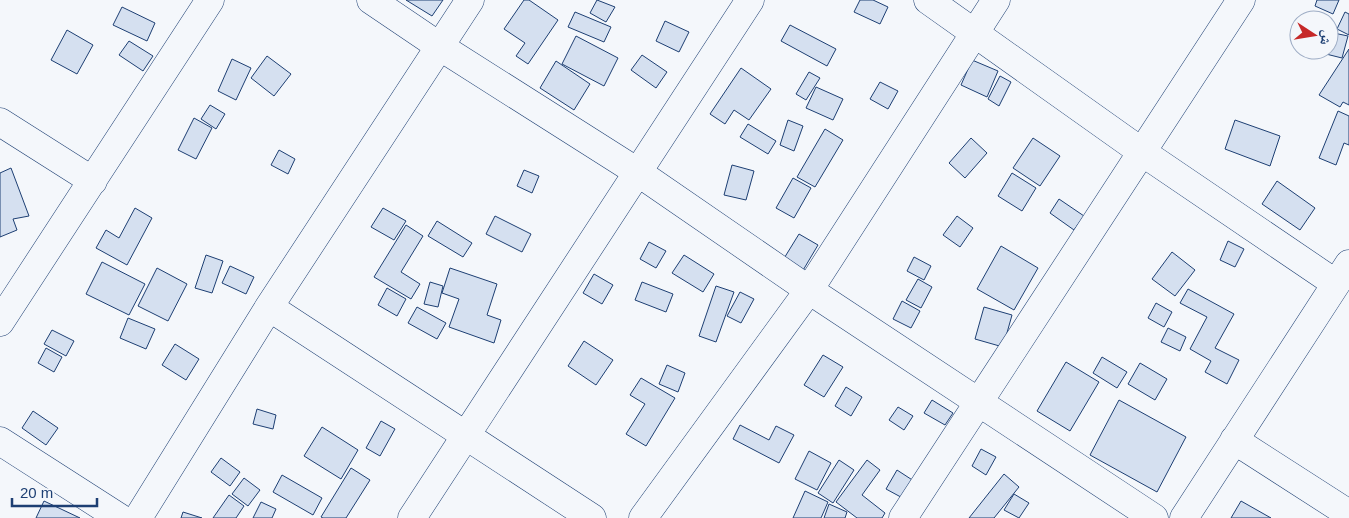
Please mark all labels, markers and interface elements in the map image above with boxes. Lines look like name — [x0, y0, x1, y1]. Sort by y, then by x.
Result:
north arrow — [1289, 10, 1339, 60]
text: ش — [1316, 29, 1336, 47]
scale bar — [12, 476, 98, 508]
text: 20 m — [20, 484, 53, 501]

